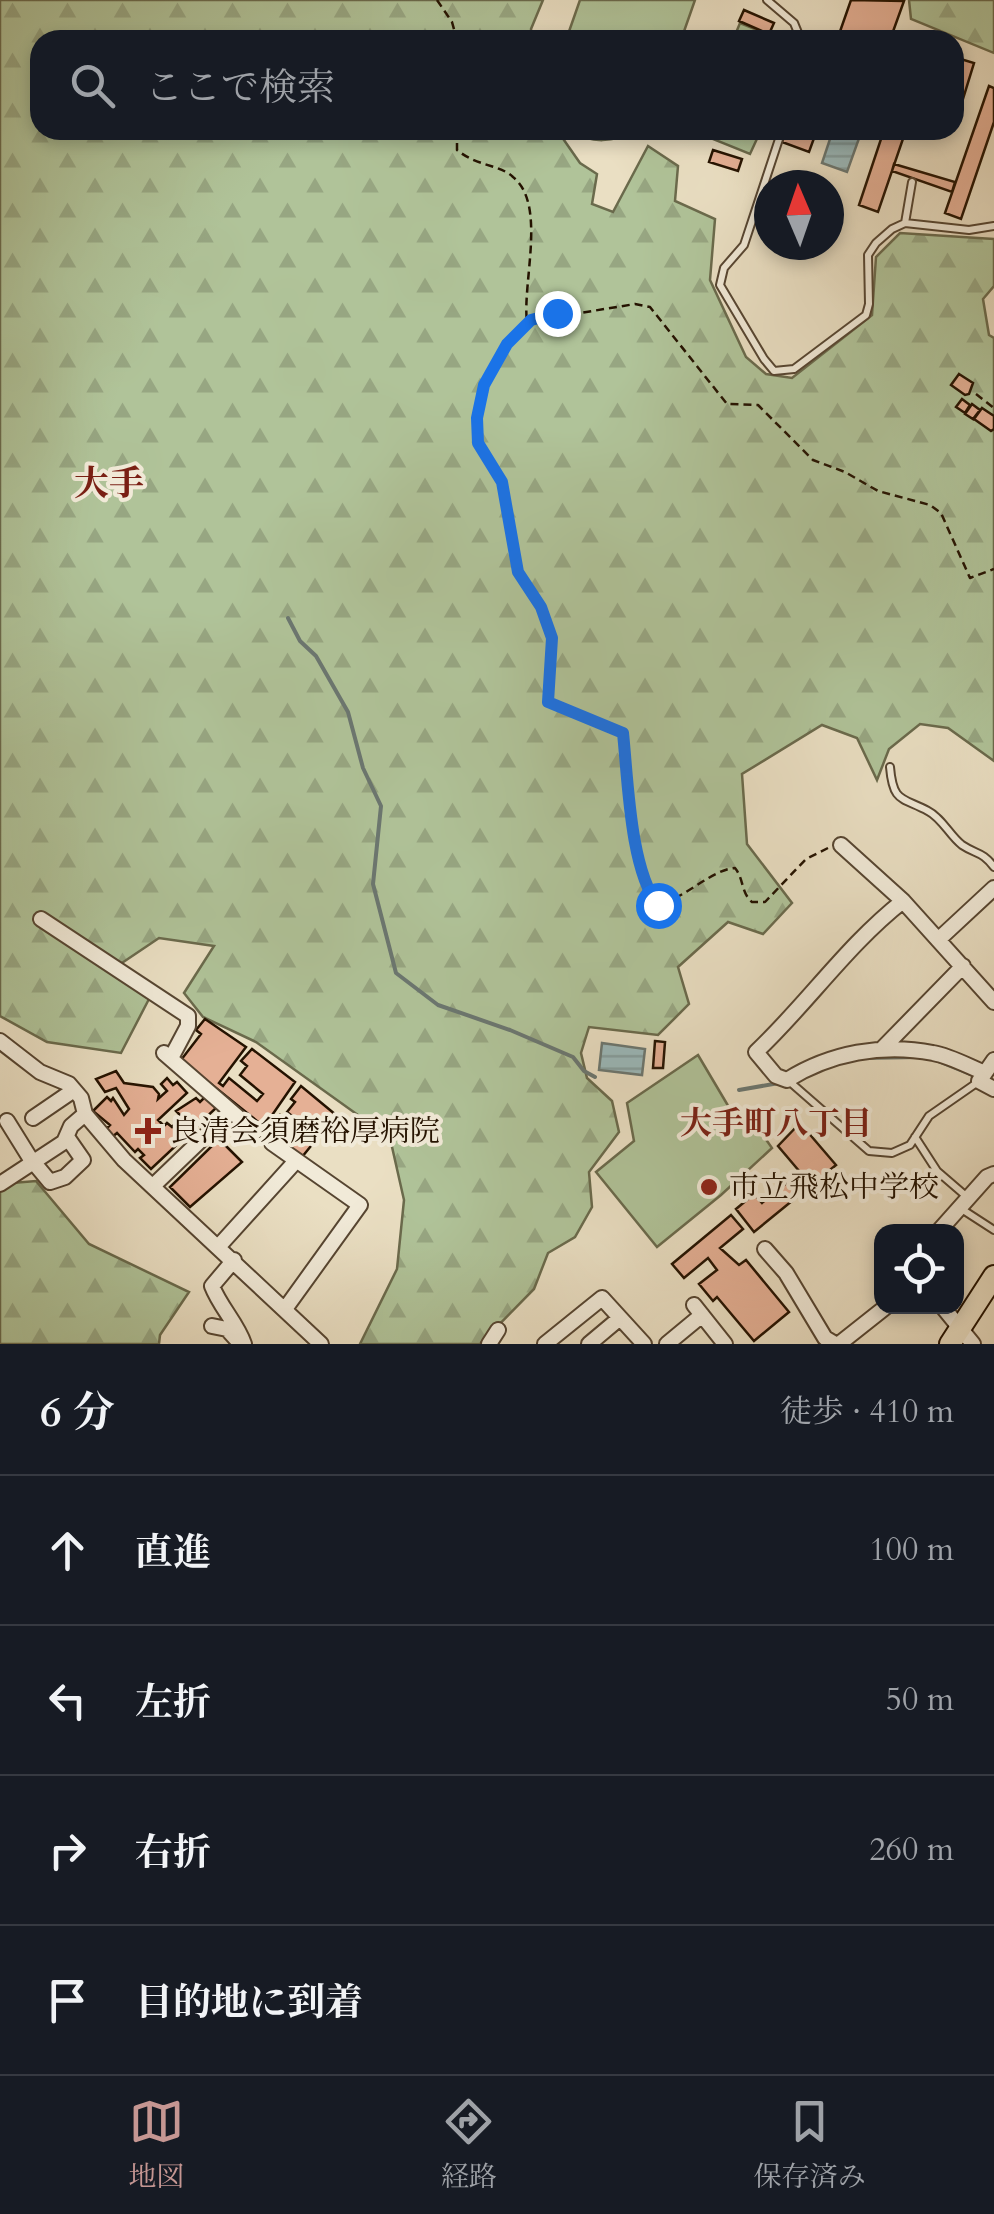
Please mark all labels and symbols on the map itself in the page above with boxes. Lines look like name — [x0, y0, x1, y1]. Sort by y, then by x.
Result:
north arrow — [754, 170, 844, 260]
route end — [535, 291, 581, 337]
district label: 大手 — [74, 460, 144, 508]
route start — [636, 883, 682, 929]
district label: 大手町八丁目 — [680, 1102, 872, 1146]
place label: 良清会須磨裕厚病院 — [170, 1111, 440, 1152]
marker: 良清会須磨裕厚病院 — [135, 1118, 161, 1144]
place label: 市立飛松中学校 — [729, 1167, 939, 1208]
marker: 市立飛松中学校 — [698, 1176, 720, 1198]

